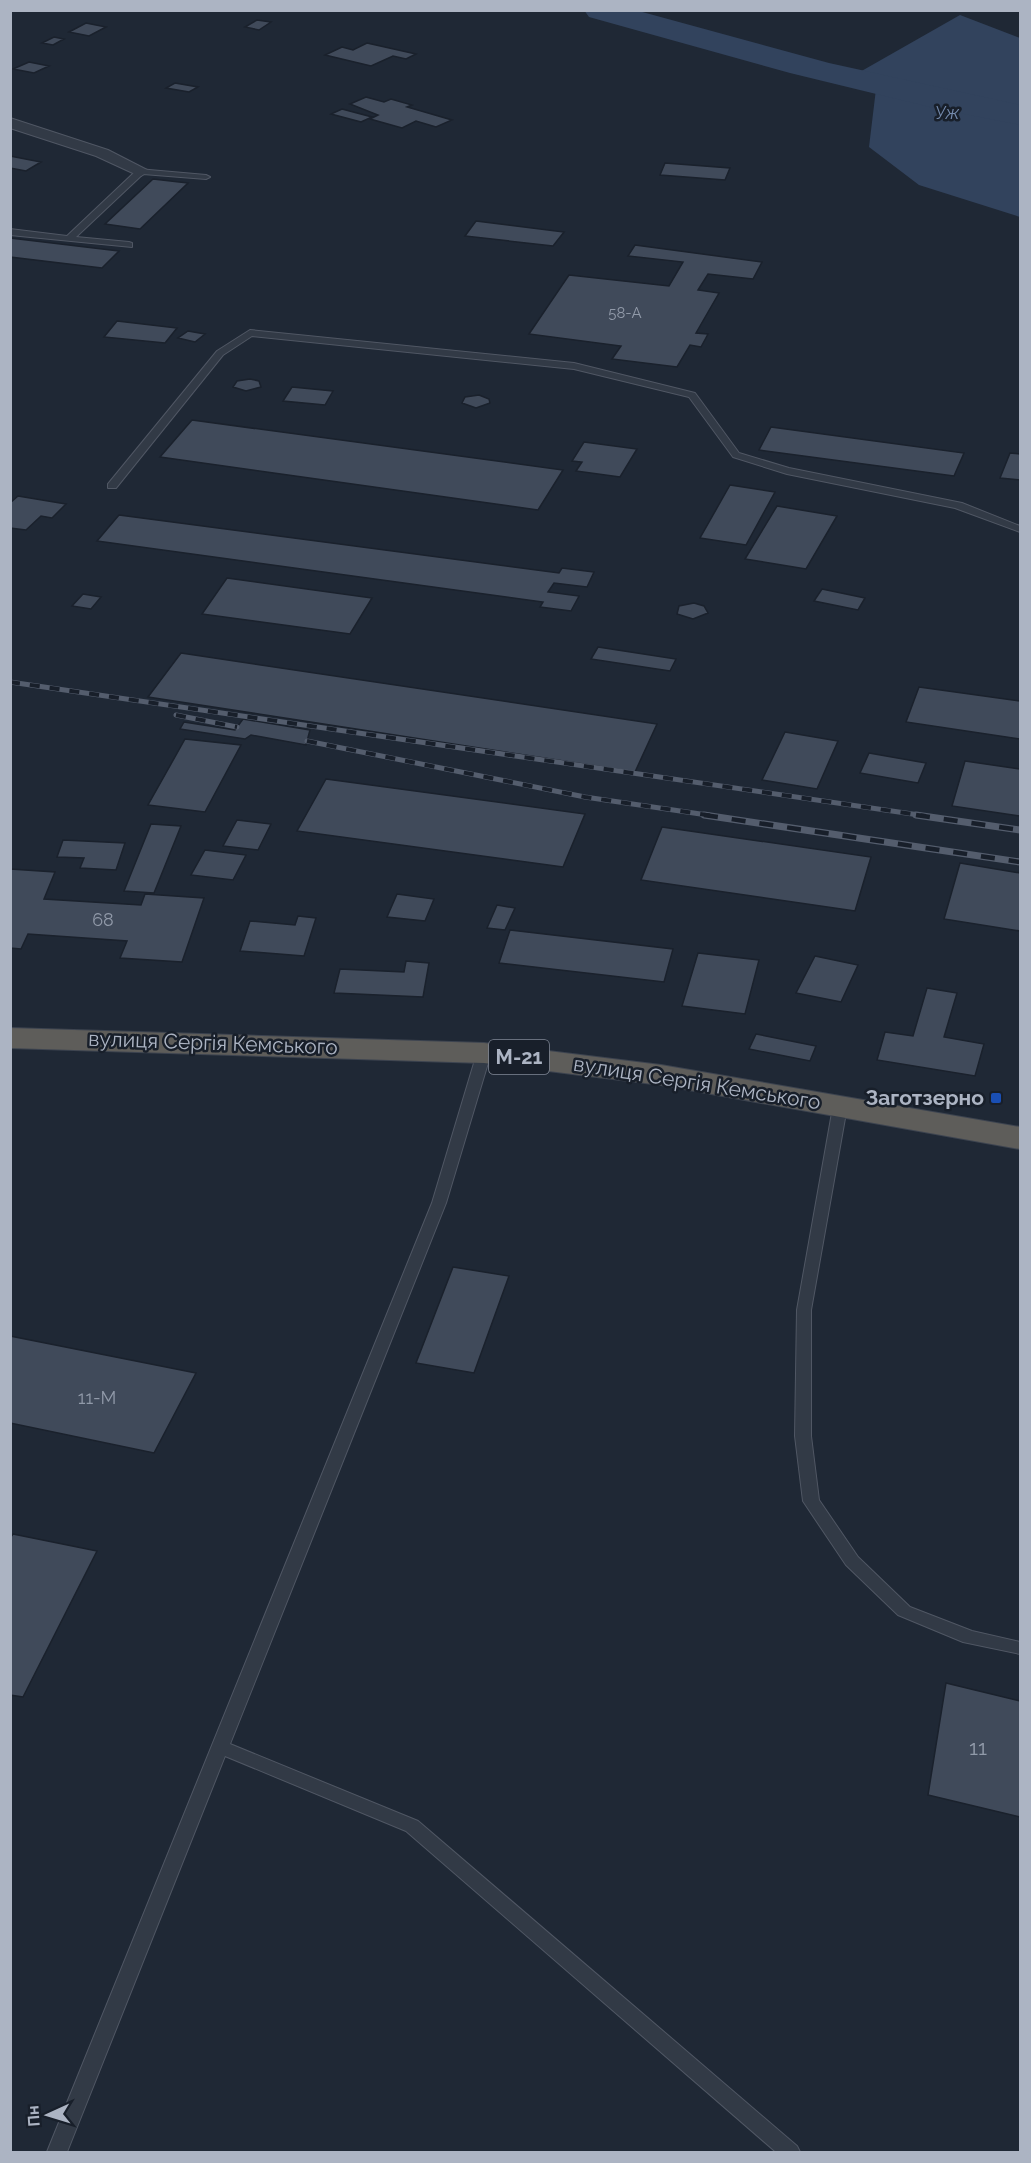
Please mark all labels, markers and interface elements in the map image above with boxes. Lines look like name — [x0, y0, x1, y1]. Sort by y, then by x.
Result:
water label: Уж — [935, 102, 960, 123]
house number: 58-А — [608, 304, 642, 322]
house number: 68 — [92, 909, 114, 930]
street label: вулиця Сергія Кемського — [88, 1026, 338, 1059]
road number: М-21 — [489, 1040, 549, 1074]
street label: вулиця Сергія Кемського — [572, 1051, 822, 1114]
place label: Заготзерно — [865, 1085, 984, 1110]
marker: Заготзерно — [989, 1091, 1003, 1105]
house number: 11-М — [78, 1387, 116, 1408]
house number: 11 — [969, 1735, 987, 1760]
north arrow — [18, 2085, 78, 2145]
text: Пн — [23, 2105, 44, 2127]

